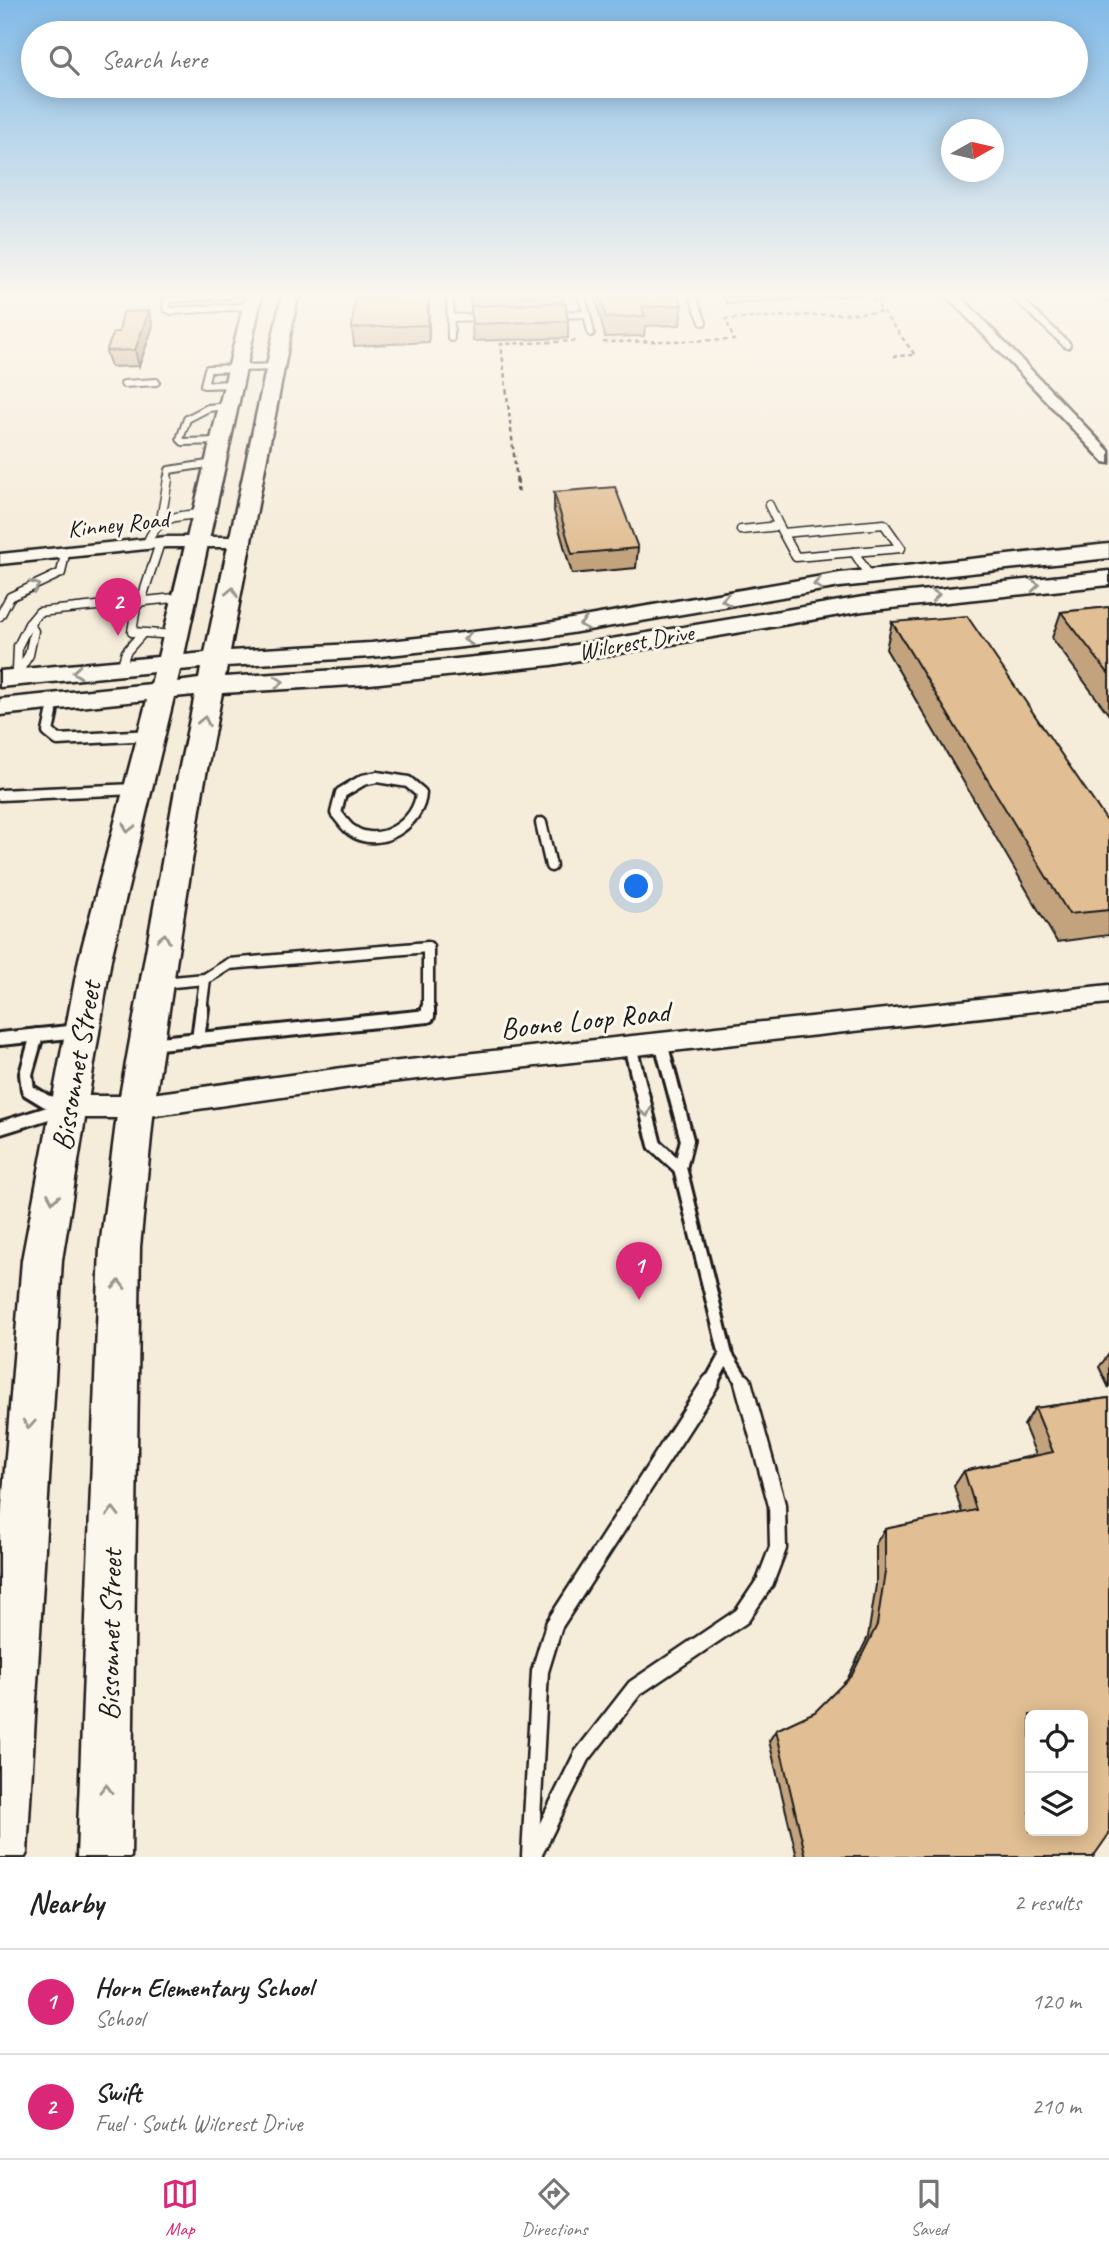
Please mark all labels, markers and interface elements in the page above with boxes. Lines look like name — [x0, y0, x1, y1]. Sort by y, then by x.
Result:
search box — [21, 21, 1088, 98]
icon: search — [45, 41, 83, 79]
text: Search here — [101, 43, 207, 76]
north arrow — [941, 119, 1004, 182]
street label: Kinney Road — [66, 503, 173, 544]
one-way arrow — [812, 576, 824, 591]
pin: 2 — [95, 578, 141, 636]
one-way arrow — [1029, 578, 1040, 593]
one-way arrow — [28, 580, 40, 594]
one-way arrow — [223, 586, 238, 598]
one-way arrow — [929, 588, 940, 603]
one-way arrow — [720, 592, 732, 607]
one-way arrow — [578, 616, 590, 631]
street label: Wilcrest Drive — [576, 617, 698, 667]
one-way arrow — [463, 632, 474, 647]
one-way arrow — [71, 664, 82, 679]
one-way arrow — [274, 674, 285, 689]
one-way arrow — [195, 715, 210, 727]
one-way arrow — [122, 822, 136, 834]
your location — [619, 869, 653, 903]
one-way arrow — [155, 932, 170, 944]
street label: Bissonnet Street — [42, 975, 110, 1154]
street label: Boone Loop Road — [498, 992, 676, 1048]
one-way arrow — [638, 1106, 652, 1118]
one-way arrow — [46, 1192, 61, 1204]
pin: 1 — [616, 1242, 662, 1300]
one-way arrow — [111, 1279, 127, 1290]
one-way arrow — [22, 1419, 37, 1430]
one-way arrow — [105, 1507, 121, 1517]
street label: Bissonnet Street — [90, 1546, 131, 1721]
map controls — [1025, 1710, 1088, 1836]
button: locate — [1025, 1710, 1088, 1773]
button: layers — [1025, 1773, 1088, 1836]
one-way arrow — [98, 1783, 114, 1794]
text: Nearby — [28, 1884, 104, 1922]
text: 2 results — [1014, 1888, 1081, 1917]
text: Horn Elementary School — [95, 1971, 313, 2004]
text: 1 — [46, 1987, 56, 2016]
text: 120 m — [1032, 1987, 1081, 2016]
text: School — [95, 2004, 144, 2033]
text: Swift — [95, 2076, 141, 2109]
text: 2 — [46, 2092, 56, 2121]
text: 210 m — [1032, 2092, 1081, 2121]
text: Fuel · South Wilcrest Drive — [95, 2109, 302, 2138]
tab: Map — [161, 2175, 199, 2241]
tab: Directions — [521, 2175, 588, 2241]
tab: Saved — [910, 2175, 948, 2241]

